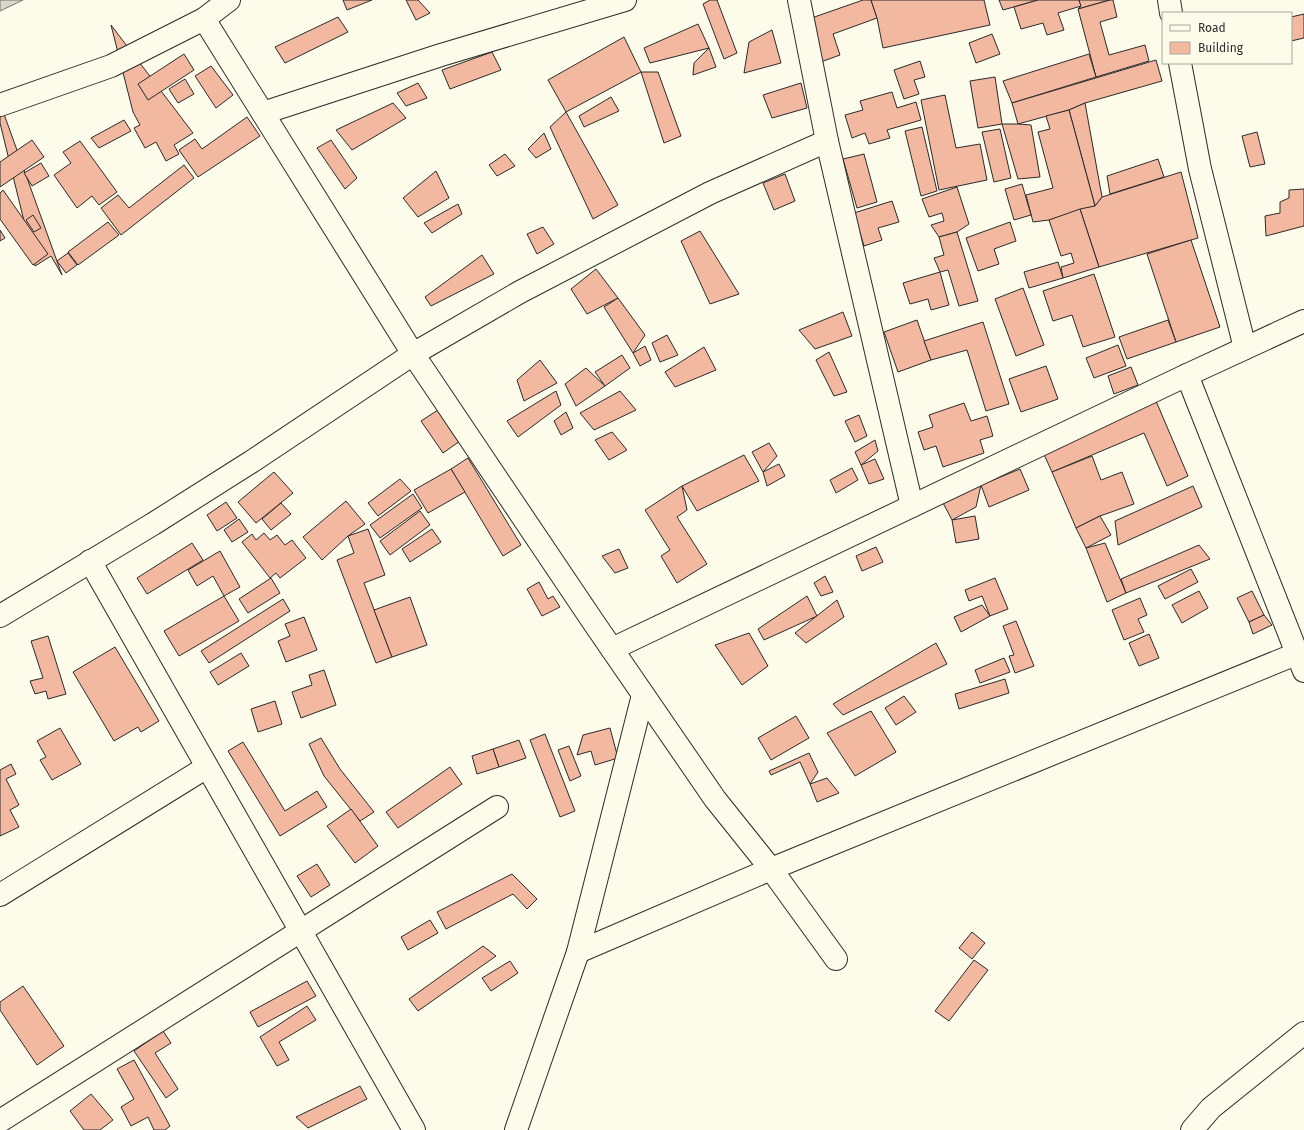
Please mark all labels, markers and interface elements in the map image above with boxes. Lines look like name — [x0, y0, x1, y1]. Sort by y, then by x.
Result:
legend — [1162, 12, 1292, 64]
text: Road — [1198, 21, 1226, 35]
text: Building — [1198, 41, 1244, 55]

